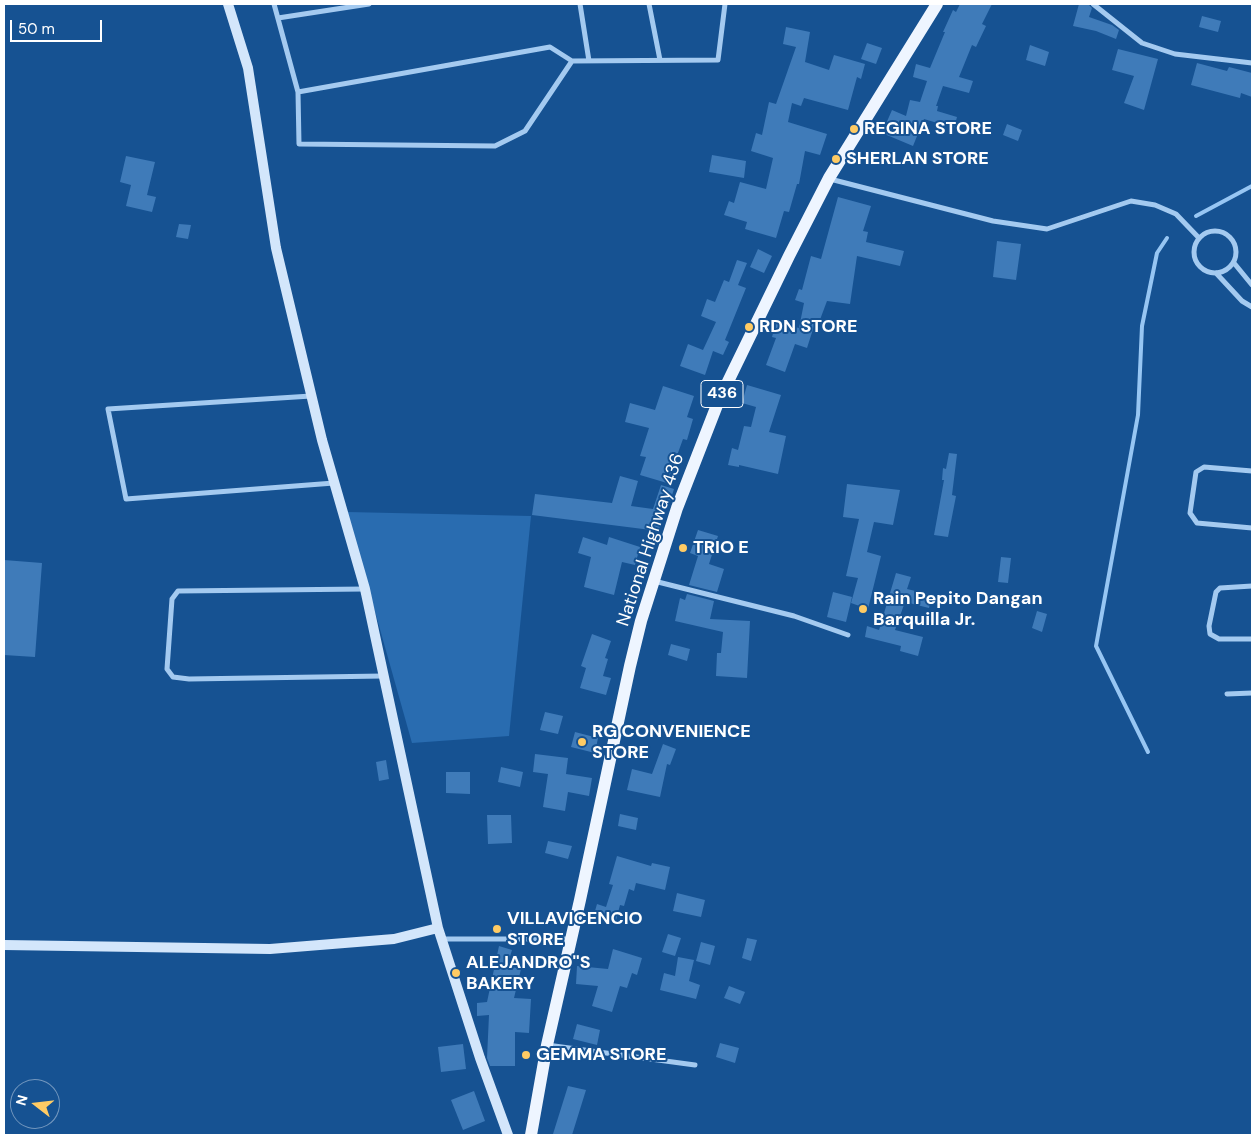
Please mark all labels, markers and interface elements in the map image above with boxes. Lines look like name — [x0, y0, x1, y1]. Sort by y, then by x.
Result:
scale bar — [12, 10, 105, 42]
text: 50 m — [18, 19, 55, 39]
place label: REGINA STORE — [864, 118, 992, 140]
marker: REGINA STORE — [848, 123, 860, 135]
place label: SHERLAN STORE — [846, 148, 989, 170]
marker: SHERLAN STORE — [830, 153, 842, 165]
place label: RDN STORE — [759, 316, 857, 338]
marker: RDN STORE — [743, 321, 755, 333]
road number: 436 — [701, 380, 743, 408]
street label: National Highway 436 — [613, 451, 689, 629]
place label: TRIO E — [693, 537, 749, 559]
marker: TRIO E — [677, 542, 689, 554]
place label: Rain Pepito Dangan Barquilla Jr. — [873, 588, 1043, 630]
marker: Rain Pepito Dangan Barquilla Jr. — [857, 603, 869, 615]
place label: RG CONVENIENCE STORE — [592, 721, 751, 764]
marker: RG CONVENIENCE STORE — [576, 736, 588, 748]
place label: VILLAVICENCIO STORE — [507, 908, 643, 951]
marker: VILLAVICENCIO STORE — [491, 923, 503, 935]
place label: ALEJANDRO''S BAKERY — [466, 952, 591, 994]
marker: ALEJANDRO''S BAKERY — [450, 967, 462, 979]
place label: GEMMA STORE — [536, 1044, 666, 1066]
marker: GEMMA STORE — [520, 1049, 532, 1061]
north arrow — [10, 1079, 60, 1129]
text: N — [11, 1093, 32, 1108]

